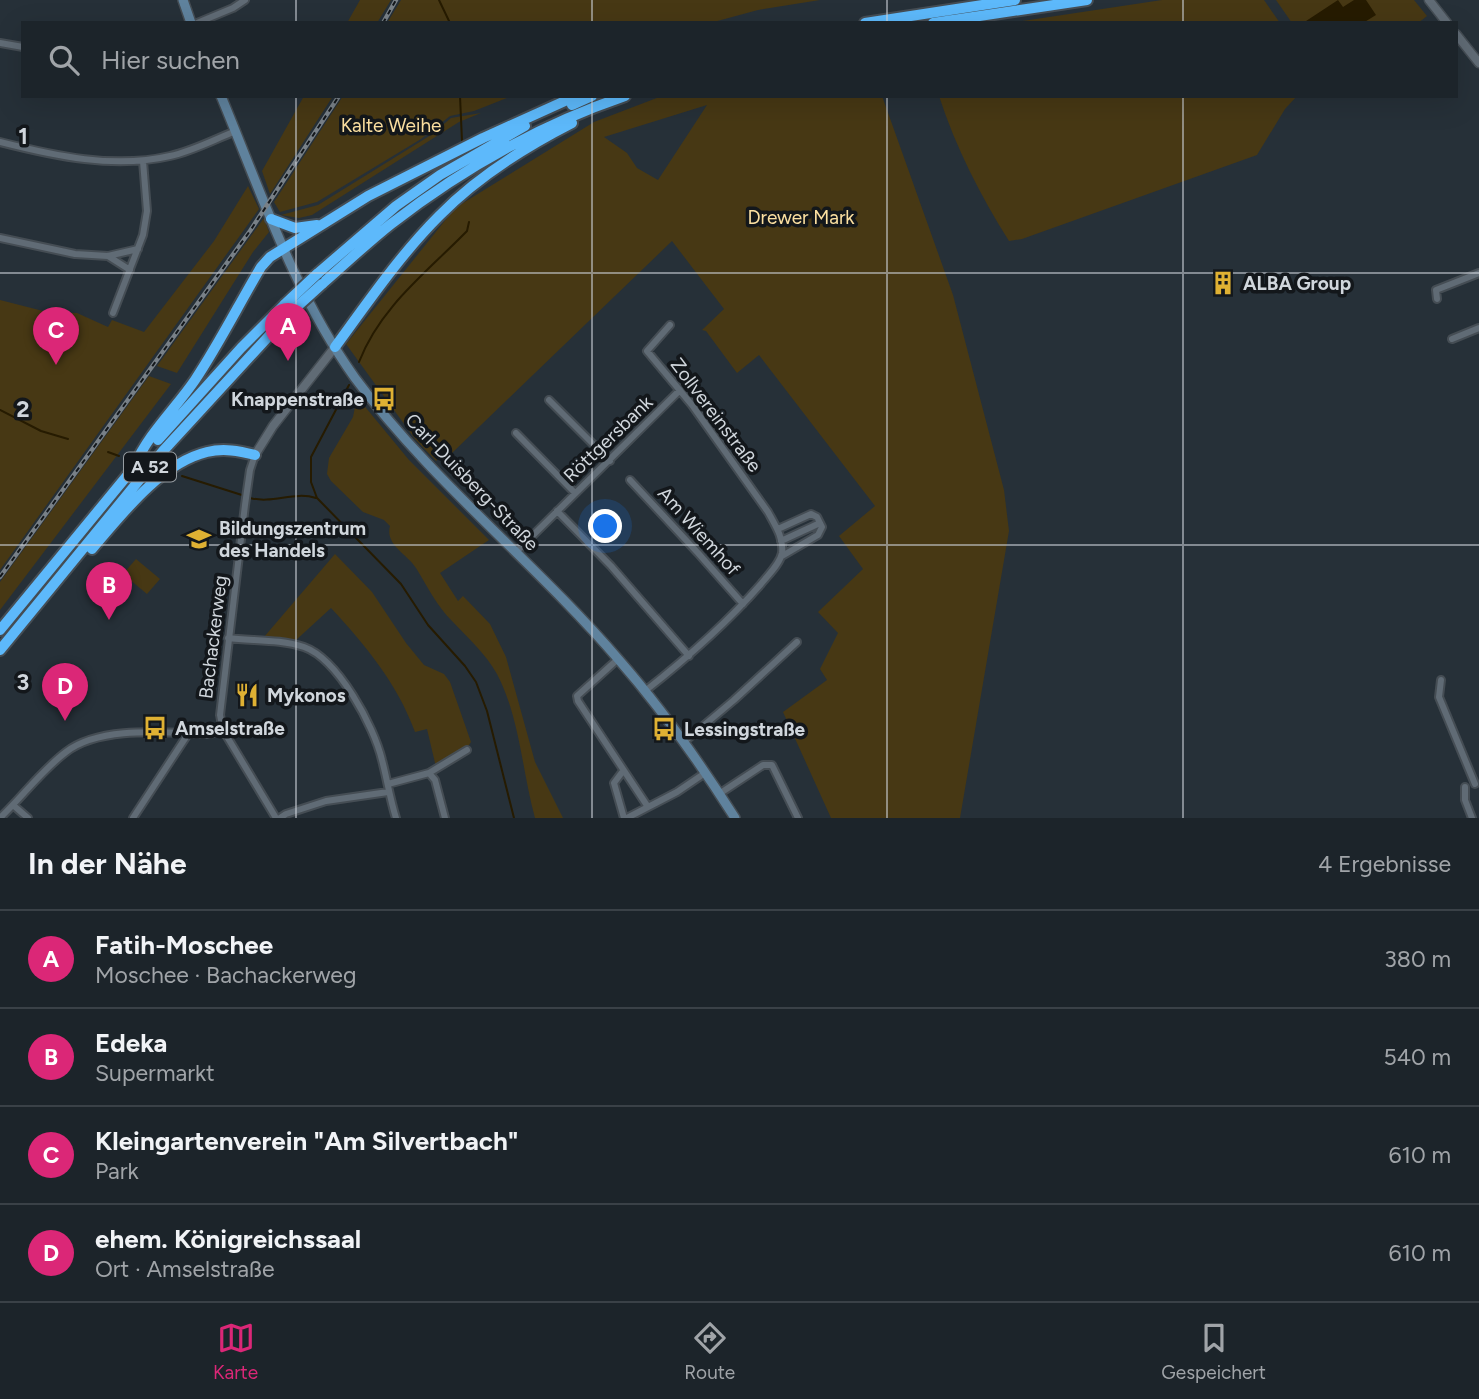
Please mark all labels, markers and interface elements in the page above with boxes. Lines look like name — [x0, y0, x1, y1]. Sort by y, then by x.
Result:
search box — [21, 21, 1458, 98]
icon: search — [45, 41, 83, 79]
text: Hier suchen — [101, 44, 240, 76]
park label: Kalte Weihe — [341, 114, 441, 137]
text: 1 — [18, 122, 28, 150]
park label: Drewer Mark — [747, 206, 855, 229]
building icon: ALBA Group — [1209, 269, 1237, 297]
place label: ALBA Group — [1243, 272, 1351, 295]
pin: A — [265, 303, 311, 361]
pin: C — [33, 307, 79, 365]
street label: Zollvereinstraße — [666, 354, 766, 476]
bus stop icon: Knappenstraße — [370, 385, 398, 413]
place label: Knappenstraße — [231, 388, 364, 411]
street label: Röttgersbank — [559, 390, 658, 487]
text: 2 — [16, 395, 30, 423]
street label: Carl-Duisberg-Straße — [401, 409, 543, 555]
road number: A 52 — [124, 452, 176, 481]
street label: Am Wiemhof — [653, 482, 745, 580]
your location — [588, 509, 622, 543]
place label: Bildungszentrum des Handels — [219, 517, 366, 562]
school or university icon: Bildungszentrum des Handels — [185, 525, 213, 553]
pin: B — [86, 562, 132, 620]
street label: Bachackerweg — [194, 574, 232, 700]
pin: D — [42, 663, 88, 721]
text: 3 — [17, 668, 29, 696]
restaurant icon: Mykonos — [233, 681, 261, 709]
place label: Mykonos — [267, 684, 346, 707]
bus stop icon: Amselstraße — [141, 714, 169, 742]
bus stop icon: Lessingstraße — [650, 715, 678, 743]
place label: Amselstraße — [175, 717, 285, 740]
place label: Lessingstraße — [684, 718, 806, 741]
text: In der Nähe — [28, 845, 187, 882]
text: 4 Ergebnisse — [1318, 850, 1451, 878]
text: Fatih-Moschee — [95, 929, 273, 961]
text: A — [43, 945, 59, 973]
text: 380 m — [1384, 945, 1451, 973]
text: Moschee · Bachackerweg — [95, 961, 356, 989]
text: Edeka — [95, 1027, 167, 1059]
text: B — [44, 1043, 58, 1071]
text: 540 m — [1383, 1043, 1451, 1071]
text: Supermarkt — [95, 1059, 215, 1087]
text: Kleingartenverein "Am Silvertbach" — [95, 1125, 519, 1157]
text: C — [43, 1141, 59, 1169]
text: 610 m — [1388, 1141, 1451, 1169]
text: Park — [95, 1157, 139, 1185]
text: ehem. Königreichssaal — [95, 1223, 361, 1255]
text: D — [43, 1239, 59, 1267]
text: 610 m — [1388, 1239, 1451, 1267]
text: Ort · Amselstraße — [95, 1255, 274, 1283]
tab: Karte — [213, 1319, 258, 1384]
tab: Route — [684, 1319, 735, 1384]
tab: Gespeichert — [1161, 1319, 1266, 1384]

